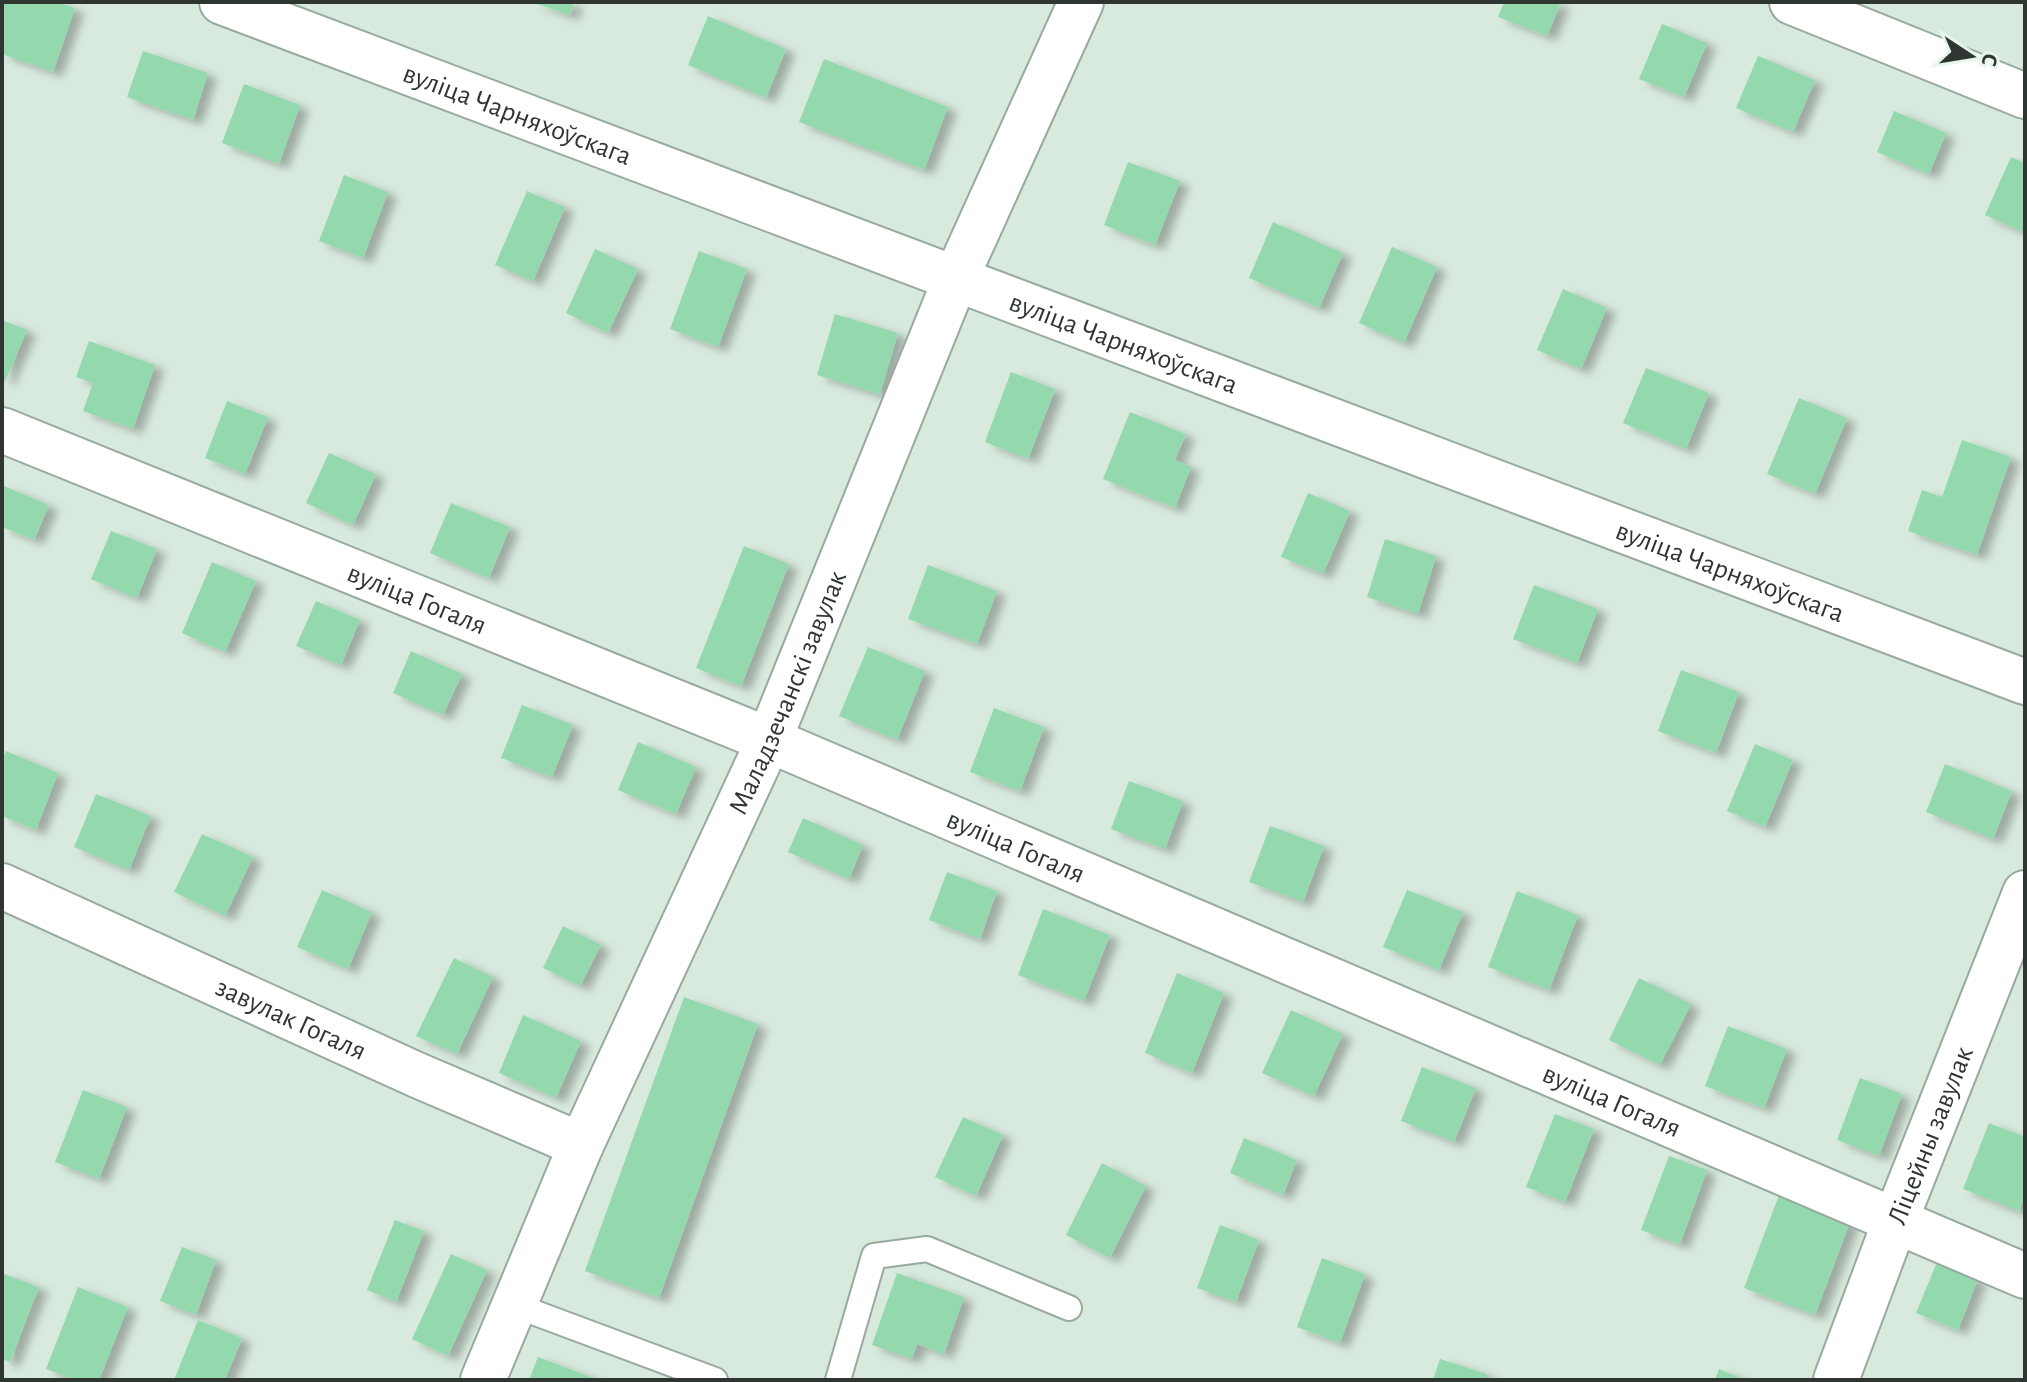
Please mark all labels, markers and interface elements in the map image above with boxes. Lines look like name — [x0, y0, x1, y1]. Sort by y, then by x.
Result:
north arrow — [1931, 16, 2011, 96]
text: С — [1978, 52, 2002, 68]
street label: вуліца Чарняхоўскага — [399, 60, 635, 171]
street label: вуліца Чарняхоўскага — [1005, 288, 1242, 400]
street label: вуліца Чарняхоўскага — [1612, 517, 1848, 629]
street label: вуліца Гогаля — [343, 559, 490, 640]
street label: Маладзечанскі завулак — [724, 567, 852, 819]
street label: вуліца Гогаля — [942, 806, 1089, 889]
street label: завулак Гогаля — [211, 973, 370, 1066]
street label: Ліцейны завулак — [1883, 1043, 1979, 1229]
street label: вуліца Гогаля — [1538, 1060, 1685, 1143]

